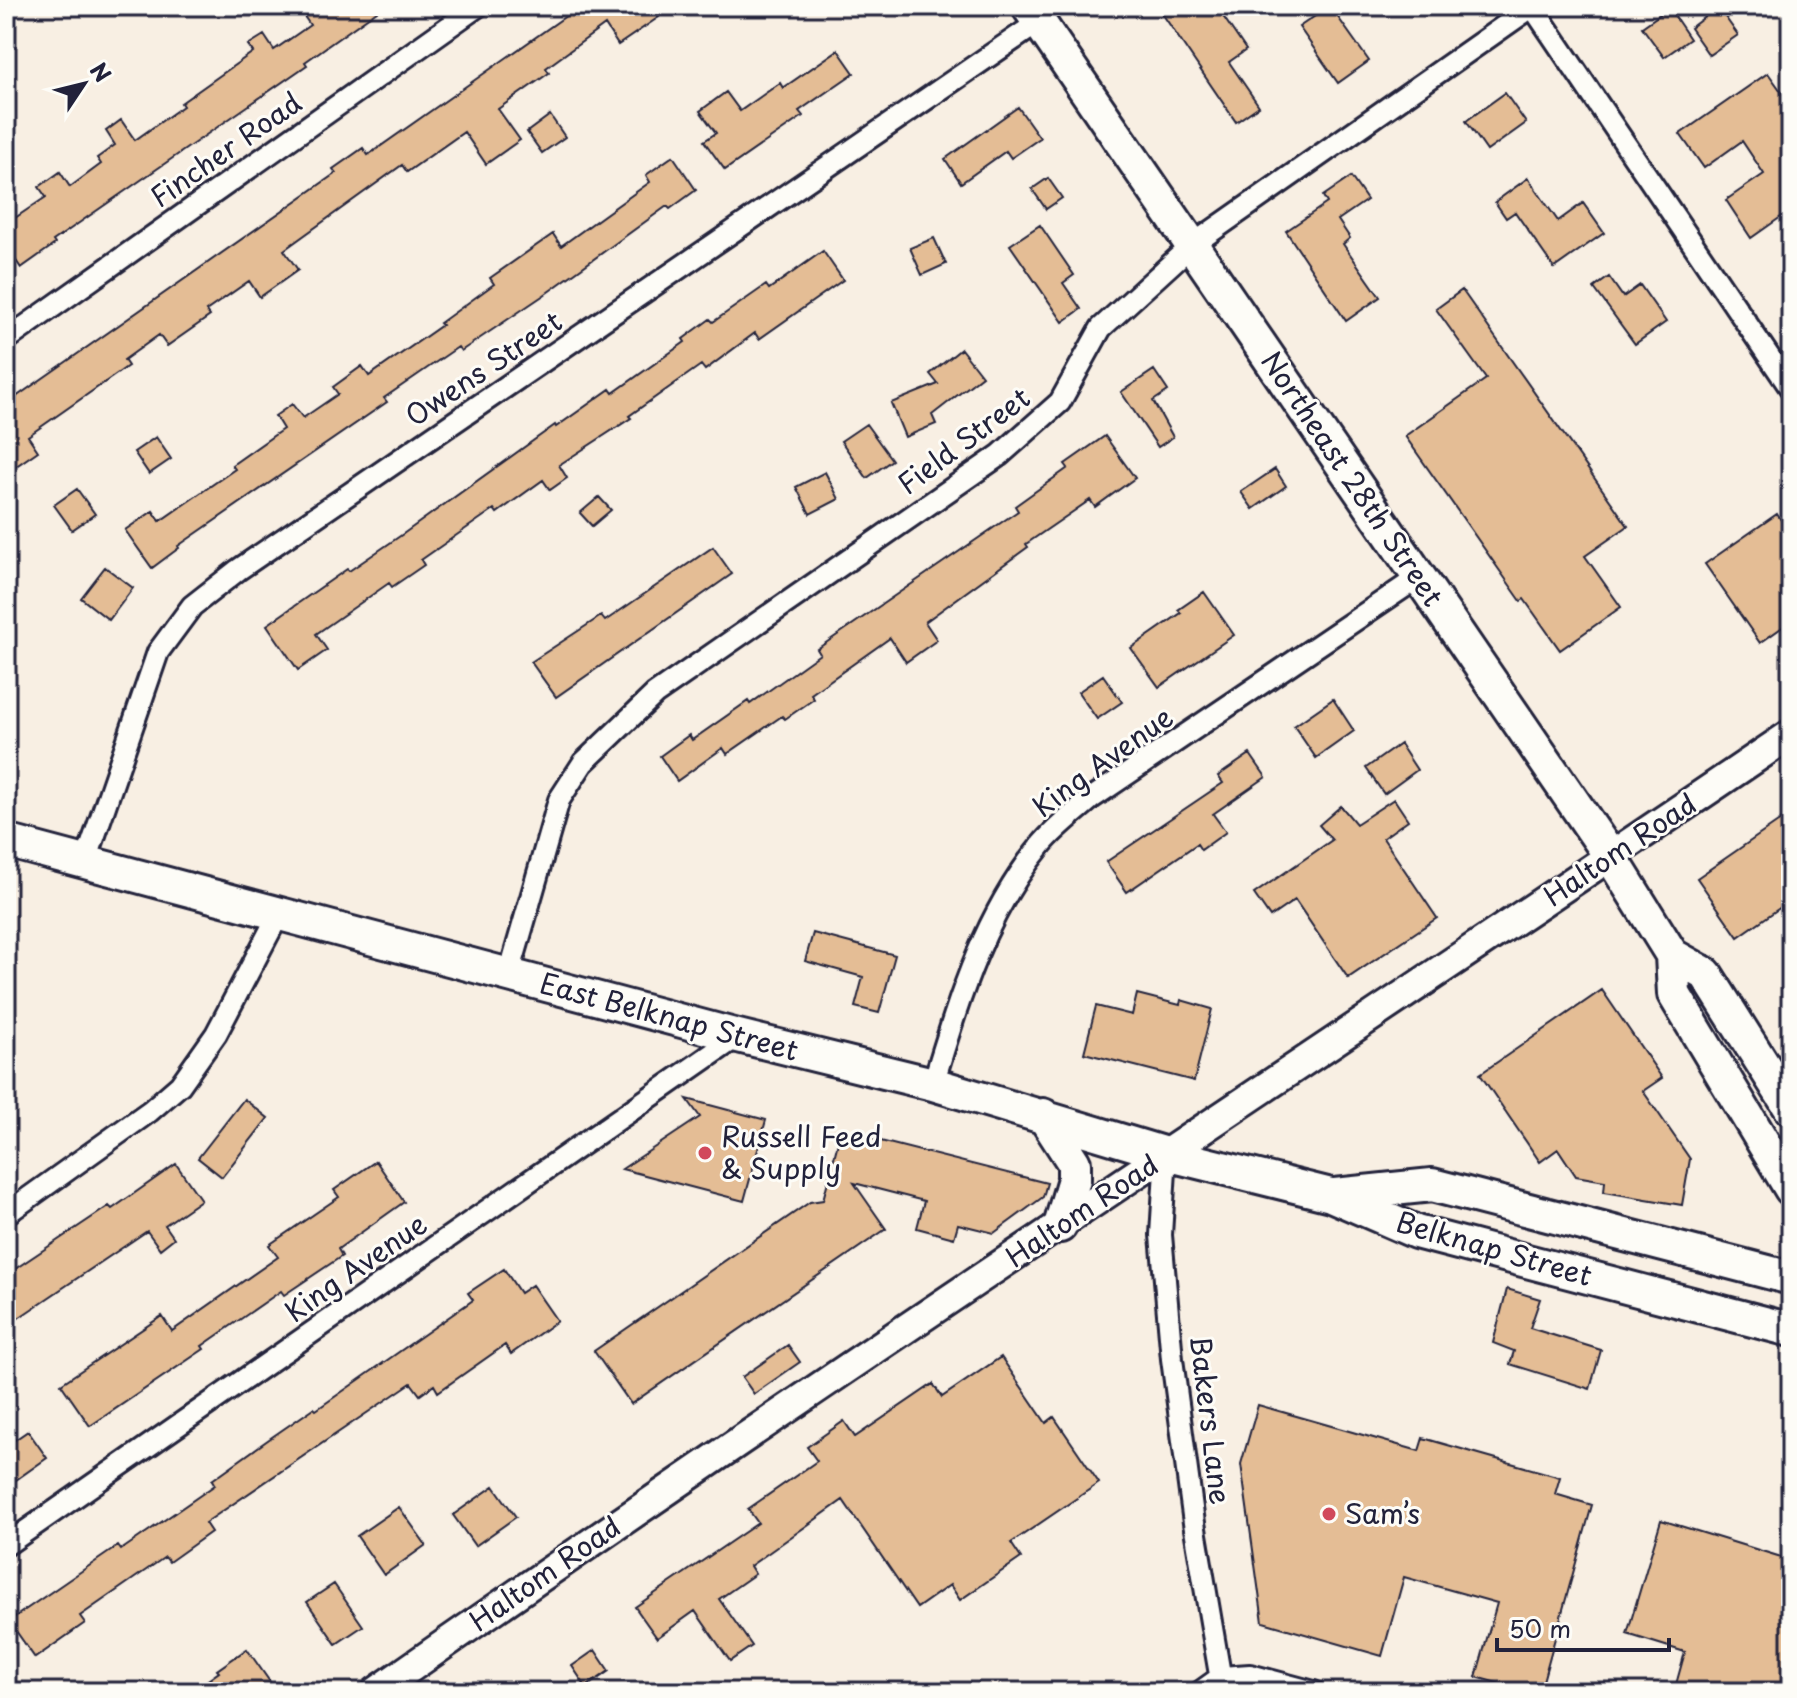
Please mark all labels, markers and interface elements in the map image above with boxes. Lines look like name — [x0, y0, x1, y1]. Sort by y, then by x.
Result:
north arrow — [44, 44, 124, 124]
text: N — [83, 55, 120, 88]
street label: Fincher Road — [141, 81, 310, 217]
street label: Owens Street — [396, 299, 570, 436]
street label: Northeast 28th Street — [1252, 342, 1455, 615]
street label: Field Street — [888, 376, 1038, 504]
street label: King Avenue — [1023, 695, 1181, 827]
street label: Haltom Road — [1534, 782, 1704, 916]
street label: East Belknap Street — [535, 960, 803, 1071]
place label: Russell Feed & Supply — [721, 1114, 881, 1189]
street label: Haltom Road — [996, 1143, 1166, 1277]
marker: Russell Feed & Supply — [696, 1144, 714, 1162]
street label: Belknap Street — [1392, 1199, 1597, 1296]
street label: King Avenue — [275, 1202, 435, 1332]
street label: Bakers Lane — [1180, 1333, 1243, 1507]
place label: Sam’s — [1345, 1491, 1420, 1534]
street label: Haltom Road — [459, 1505, 629, 1641]
marker: Sam’s — [1320, 1505, 1338, 1523]
scale bar — [1497, 1602, 1669, 1652]
text: 50 m — [1509, 1610, 1571, 1646]

